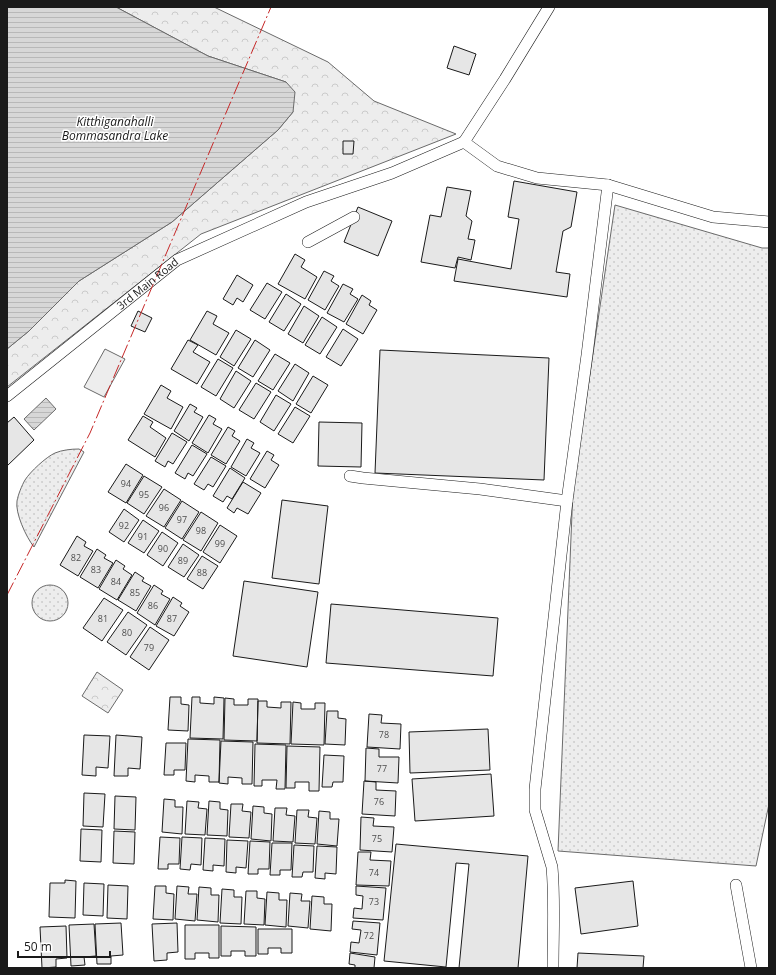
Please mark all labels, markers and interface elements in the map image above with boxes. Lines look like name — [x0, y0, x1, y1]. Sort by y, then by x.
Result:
water label: Kitthiganahalli Bommasandra Lake — [62, 113, 168, 144]
street label: 3rd Main Road — [113, 254, 181, 312]
house number: 94 — [121, 477, 131, 490]
house number: 95 — [139, 488, 149, 501]
house number: 96 — [159, 501, 169, 514]
house number: 97 — [177, 513, 187, 526]
house number: 92 — [119, 519, 129, 532]
house number: 98 — [196, 524, 206, 537]
house number: 91 — [138, 530, 148, 543]
house number: 99 — [215, 537, 225, 550]
house number: 90 — [158, 542, 168, 555]
house number: 82 — [71, 551, 81, 564]
house number: 89 — [178, 554, 188, 567]
house number: 83 — [91, 563, 101, 576]
house number: 88 — [197, 566, 207, 579]
house number: 84 — [111, 575, 121, 588]
house number: 85 — [130, 586, 140, 599]
house number: 86 — [148, 599, 158, 612]
house number: 81 — [98, 612, 108, 625]
house number: 87 — [167, 612, 177, 625]
house number: 80 — [122, 626, 132, 639]
house number: 79 — [144, 641, 154, 654]
house number: 78 — [379, 728, 389, 741]
house number: 77 — [377, 762, 387, 775]
house number: 76 — [374, 795, 384, 808]
house number: 75 — [372, 832, 382, 845]
house number: 74 — [369, 866, 379, 879]
house number: 73 — [369, 895, 379, 908]
house number: 72 — [364, 929, 374, 942]
scale bar — [18, 933, 110, 959]
text: 50 m — [24, 938, 52, 955]

